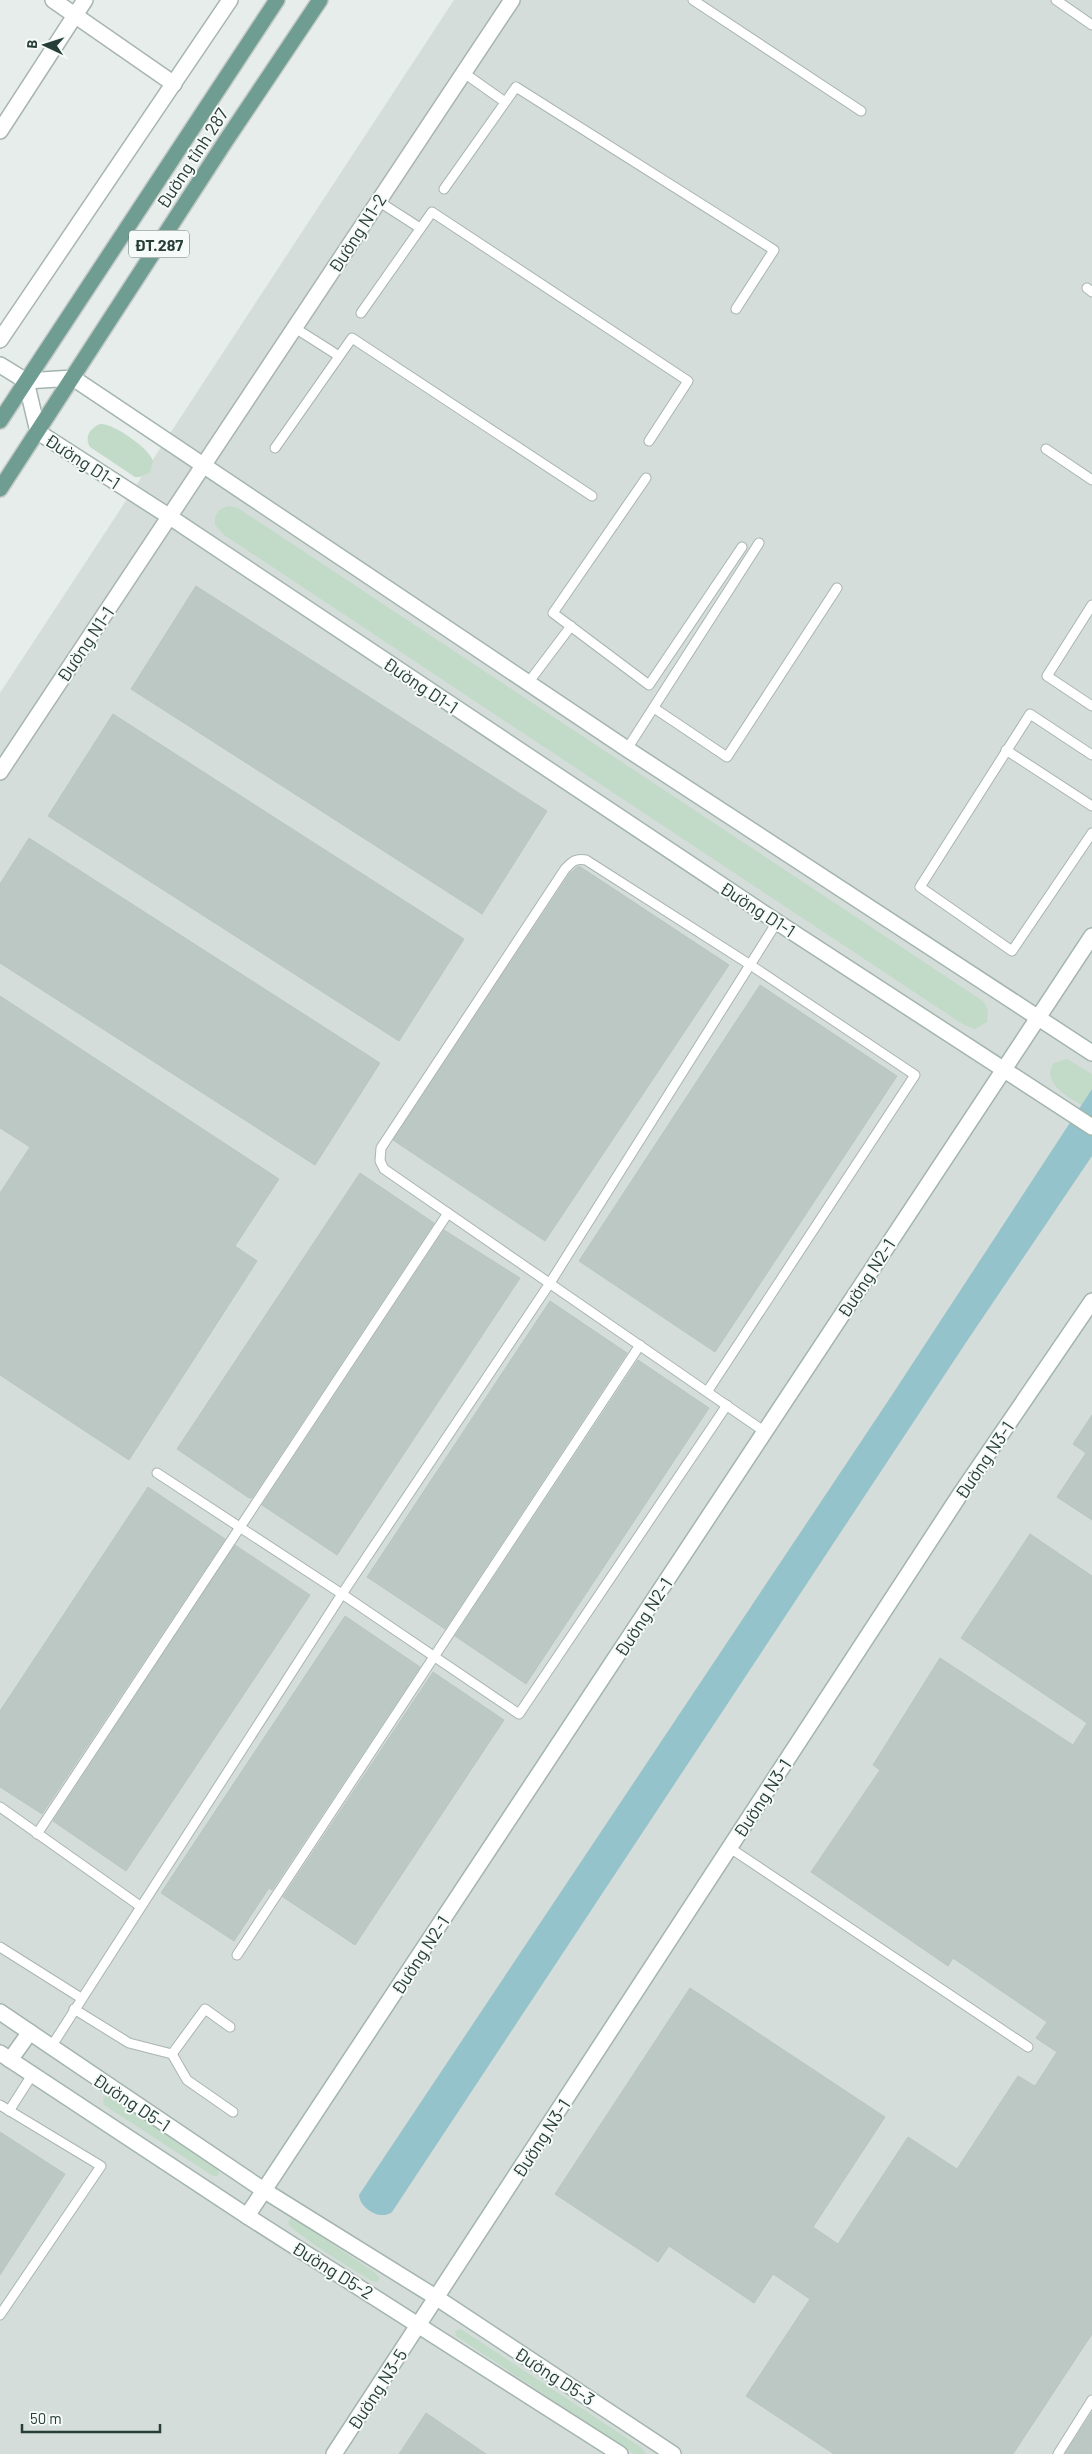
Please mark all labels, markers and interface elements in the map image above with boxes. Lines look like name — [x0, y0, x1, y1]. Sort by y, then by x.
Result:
north arrow — [20, 20, 70, 70]
text: B — [23, 39, 40, 49]
street label: Đường tỉnh 287 — [151, 103, 233, 212]
street label: Đường N1-2 — [323, 189, 391, 277]
road number: ĐT.287 — [129, 230, 189, 258]
street label: Đường D1-1 — [41, 429, 125, 493]
street label: Đường N1-1 — [52, 602, 118, 686]
street label: Đường D1-1 — [380, 652, 462, 718]
street label: Đường D1-1 — [716, 877, 800, 941]
street label: Đường N2-1 — [832, 1234, 900, 1322]
street label: Đường N3-1 — [950, 1417, 1018, 1503]
street label: Đường N2-1 — [609, 1573, 677, 1661]
street label: Đường N3-1 — [728, 1755, 796, 1841]
street label: Đường N2-1 — [386, 1911, 454, 1999]
street label: Đường D5-1 — [89, 2068, 175, 2136]
street label: Đường N3-1 — [507, 2095, 575, 2181]
street label: Đường D5-2 — [288, 2236, 378, 2304]
street label: Đường D5-3 — [511, 2342, 599, 2410]
street label: Đường N3-5 — [343, 2344, 411, 2434]
scale bar — [22, 2402, 160, 2434]
text: 50 m — [30, 2409, 62, 2427]

